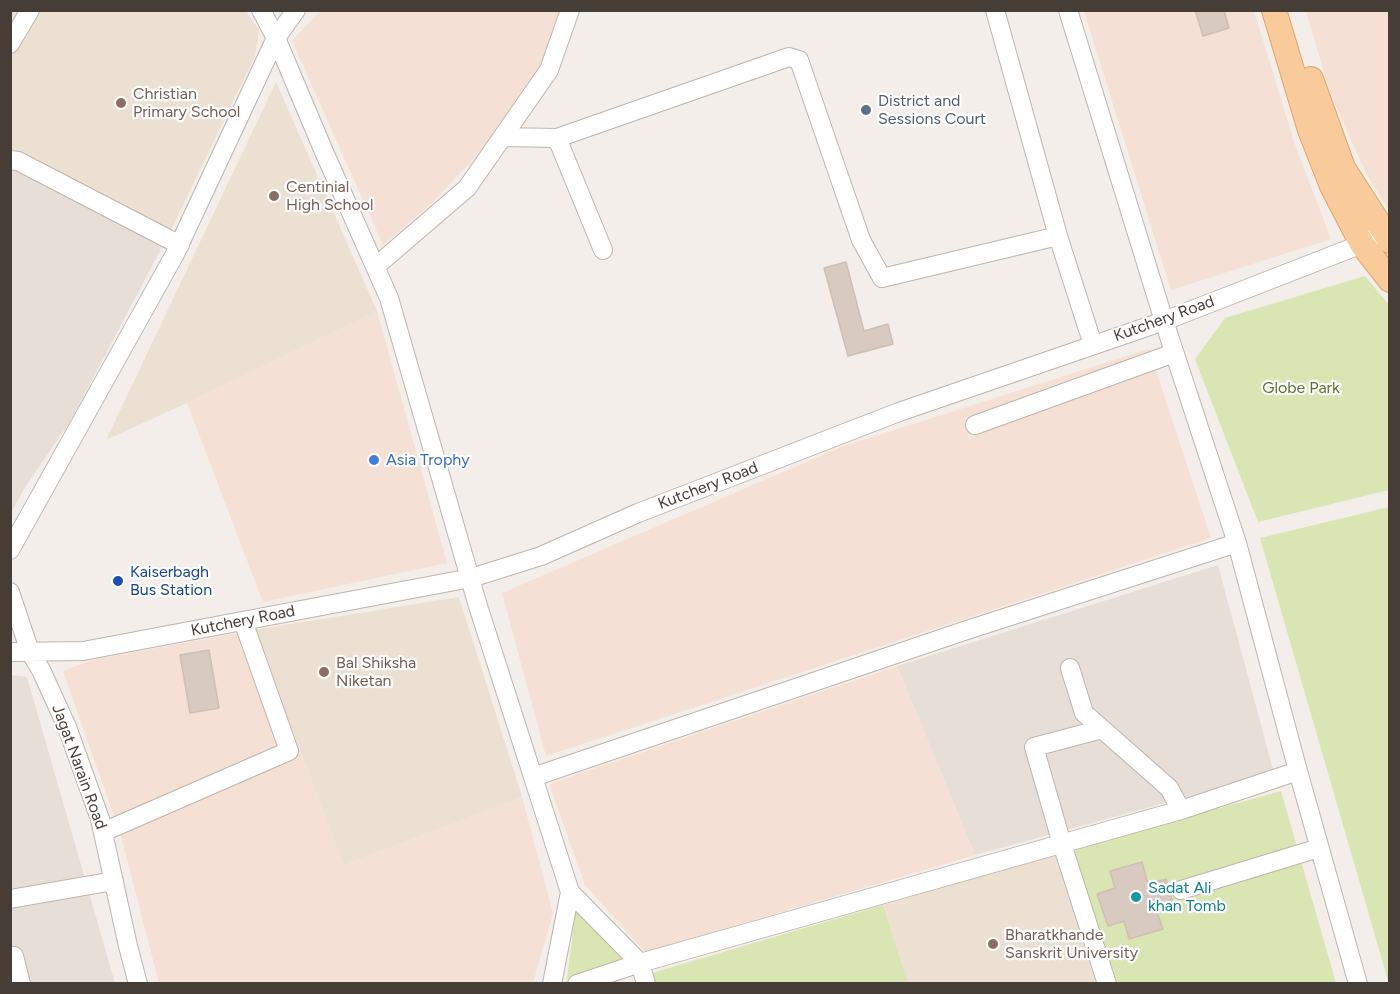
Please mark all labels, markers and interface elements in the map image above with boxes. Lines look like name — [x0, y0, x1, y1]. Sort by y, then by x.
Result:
place label: Christian Primary School — [133, 84, 240, 122]
place label: District and Sessions Court — [878, 91, 986, 129]
marker: Christian Primary School — [114, 96, 128, 110]
marker: District and Sessions Court — [859, 103, 873, 117]
place label: Centinial High School — [286, 177, 373, 215]
marker: Centinial High School — [267, 189, 281, 203]
street label: Kutchery Road — [1111, 292, 1217, 346]
park label: Globe Park — [1262, 378, 1340, 398]
place label: Asia Trophy — [386, 450, 470, 470]
marker: Asia Trophy — [367, 453, 381, 467]
street label: Kutchery Road — [655, 458, 761, 514]
place label: Kaiserbagh Bus Station — [130, 562, 212, 600]
marker: Kaiserbagh Bus Station — [111, 574, 125, 588]
street label: Kutchery Road — [189, 602, 297, 640]
place label: Bal Shiksha Niketan — [336, 653, 416, 691]
marker: Bal Shiksha Niketan — [317, 665, 331, 679]
street label: Jagat Narain Road — [47, 702, 111, 832]
place label: Sadat Ali khan Tomb — [1148, 878, 1226, 916]
marker: Sadat Ali khan Tomb — [1129, 890, 1143, 904]
place label: Bharatkhande Sanskrit University — [1005, 925, 1138, 963]
marker: Bharatkhande Sanskrit University — [986, 937, 1000, 951]

